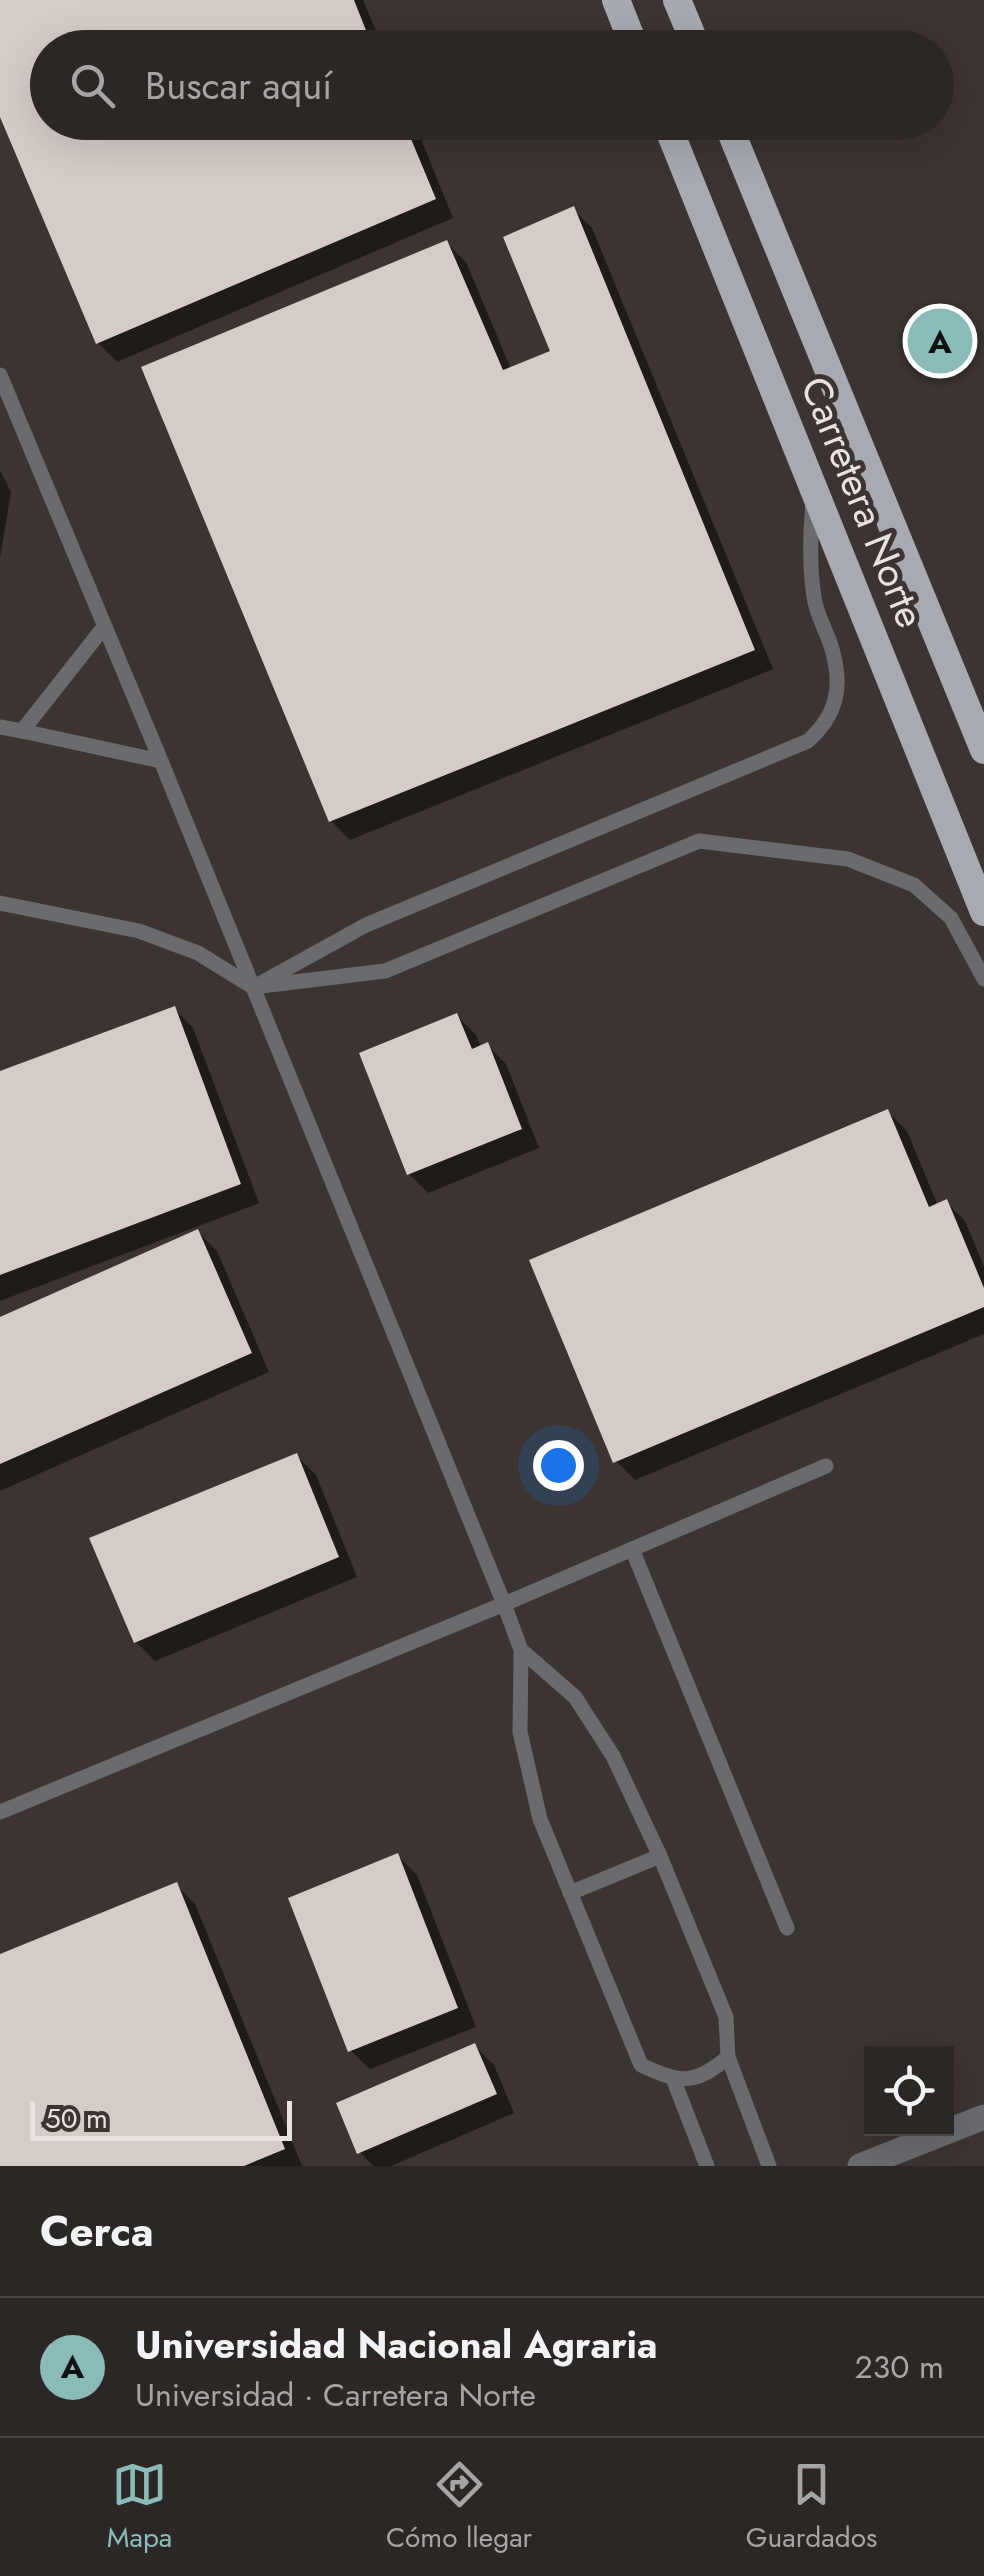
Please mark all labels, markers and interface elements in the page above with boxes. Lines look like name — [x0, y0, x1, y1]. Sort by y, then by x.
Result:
search box — [30, 30, 954, 140]
icon: search — [65, 58, 120, 113]
text: Buscar aquí — [145, 58, 332, 113]
pin: A — [908, 304, 972, 378]
street label: Carretera Norte — [786, 368, 940, 636]
your location — [533, 1440, 584, 1491]
map controls — [864, 2046, 954, 2136]
button: locate — [864, 2046, 954, 2136]
scale bar — [30, 2096, 292, 2140]
text: 50 m — [45, 2098, 108, 2139]
text: Cerca — [40, 2201, 154, 2262]
text: Universidad Nacional Agraria — [135, 2317, 658, 2372]
text: A — [61, 2344, 84, 2390]
text: 230 m — [855, 2344, 944, 2390]
text: Universidad · Carretera Norte — [135, 2372, 536, 2418]
tab: Mapa — [107, 2457, 172, 2558]
tab: Cómo llegar — [386, 2457, 532, 2558]
tab: Guardados — [746, 2457, 877, 2558]

